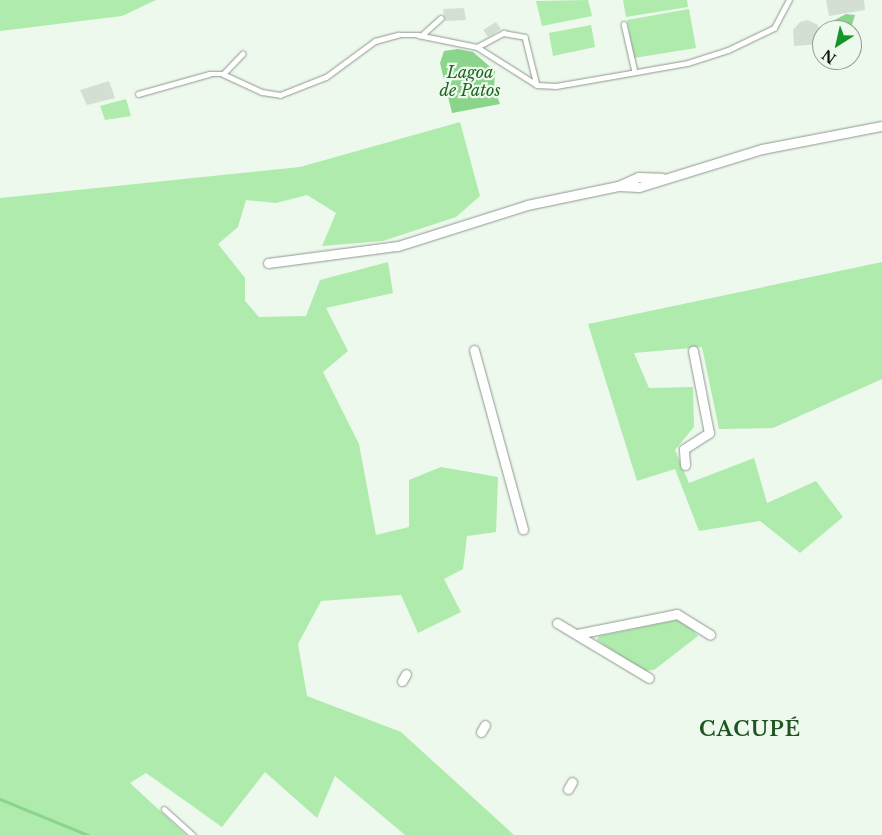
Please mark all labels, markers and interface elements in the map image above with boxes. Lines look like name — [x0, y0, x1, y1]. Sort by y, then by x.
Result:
north arrow — [812, 20, 862, 70]
text: N — [818, 45, 840, 68]
water label: Lagoa de Patos — [440, 62, 500, 100]
district label: CACUPÉ — [698, 717, 802, 741]

